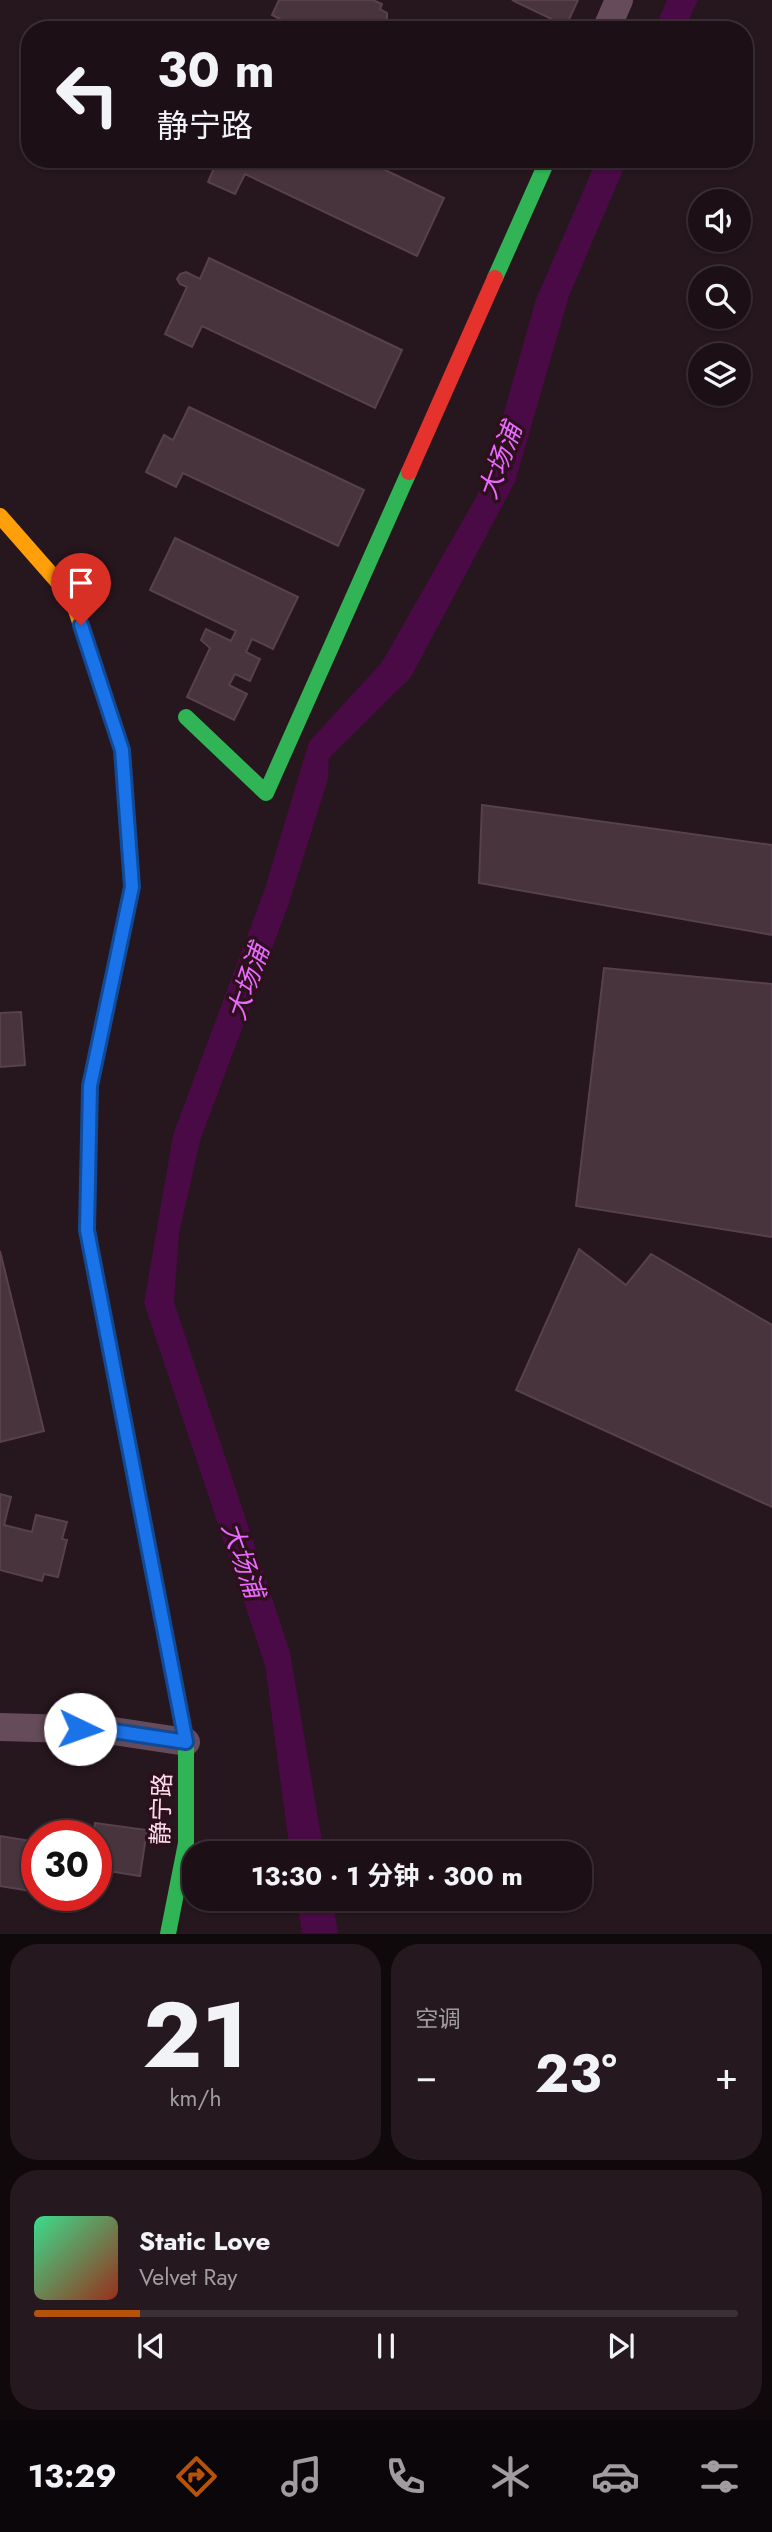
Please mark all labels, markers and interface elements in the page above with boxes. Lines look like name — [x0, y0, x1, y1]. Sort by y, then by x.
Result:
text: 30 m — [157, 35, 275, 105]
icon: left — [42, 49, 133, 140]
text: 静宁路 — [157, 103, 253, 149]
map controls — [688, 189, 751, 406]
button: sound — [688, 189, 751, 252]
button: search — [688, 266, 751, 329]
button: layers — [688, 343, 751, 406]
water label: 大场浦 — [469, 414, 533, 504]
pin — [51, 553, 111, 625]
icon: arrive — [62, 564, 100, 602]
water label: 大场浦 — [217, 935, 280, 1025]
water label: 大场浦 — [212, 1517, 275, 1607]
position arrow — [43, 1692, 117, 1766]
street label: 静宁路 — [142, 1772, 180, 1846]
speed limit sign: 30 — [21, 1820, 112, 1911]
text: 13:30 · 1 分钟 · 300 m — [251, 1857, 523, 1895]
text: 21 — [142, 1970, 249, 2101]
text: 空调 — [415, 2002, 461, 2036]
text: 23° — [535, 2036, 617, 2112]
text: − — [415, 2048, 437, 2103]
text: + — [715, 2048, 738, 2103]
text: km/h — [170, 2081, 221, 2115]
text: Static Love — [139, 2222, 271, 2260]
text: Velvet Ray — [139, 2260, 237, 2294]
icon: previous — [132, 2327, 170, 2365]
icon: pause — [367, 2327, 405, 2365]
icon: next — [602, 2327, 640, 2365]
icon: directions — [172, 2452, 221, 2501]
icon: music — [277, 2452, 326, 2501]
icon: phone — [381, 2452, 430, 2501]
icon: climate — [486, 2452, 535, 2501]
icon: car — [591, 2452, 640, 2501]
icon: filters — [695, 2452, 744, 2501]
text: 13:29 — [28, 2453, 117, 2499]

